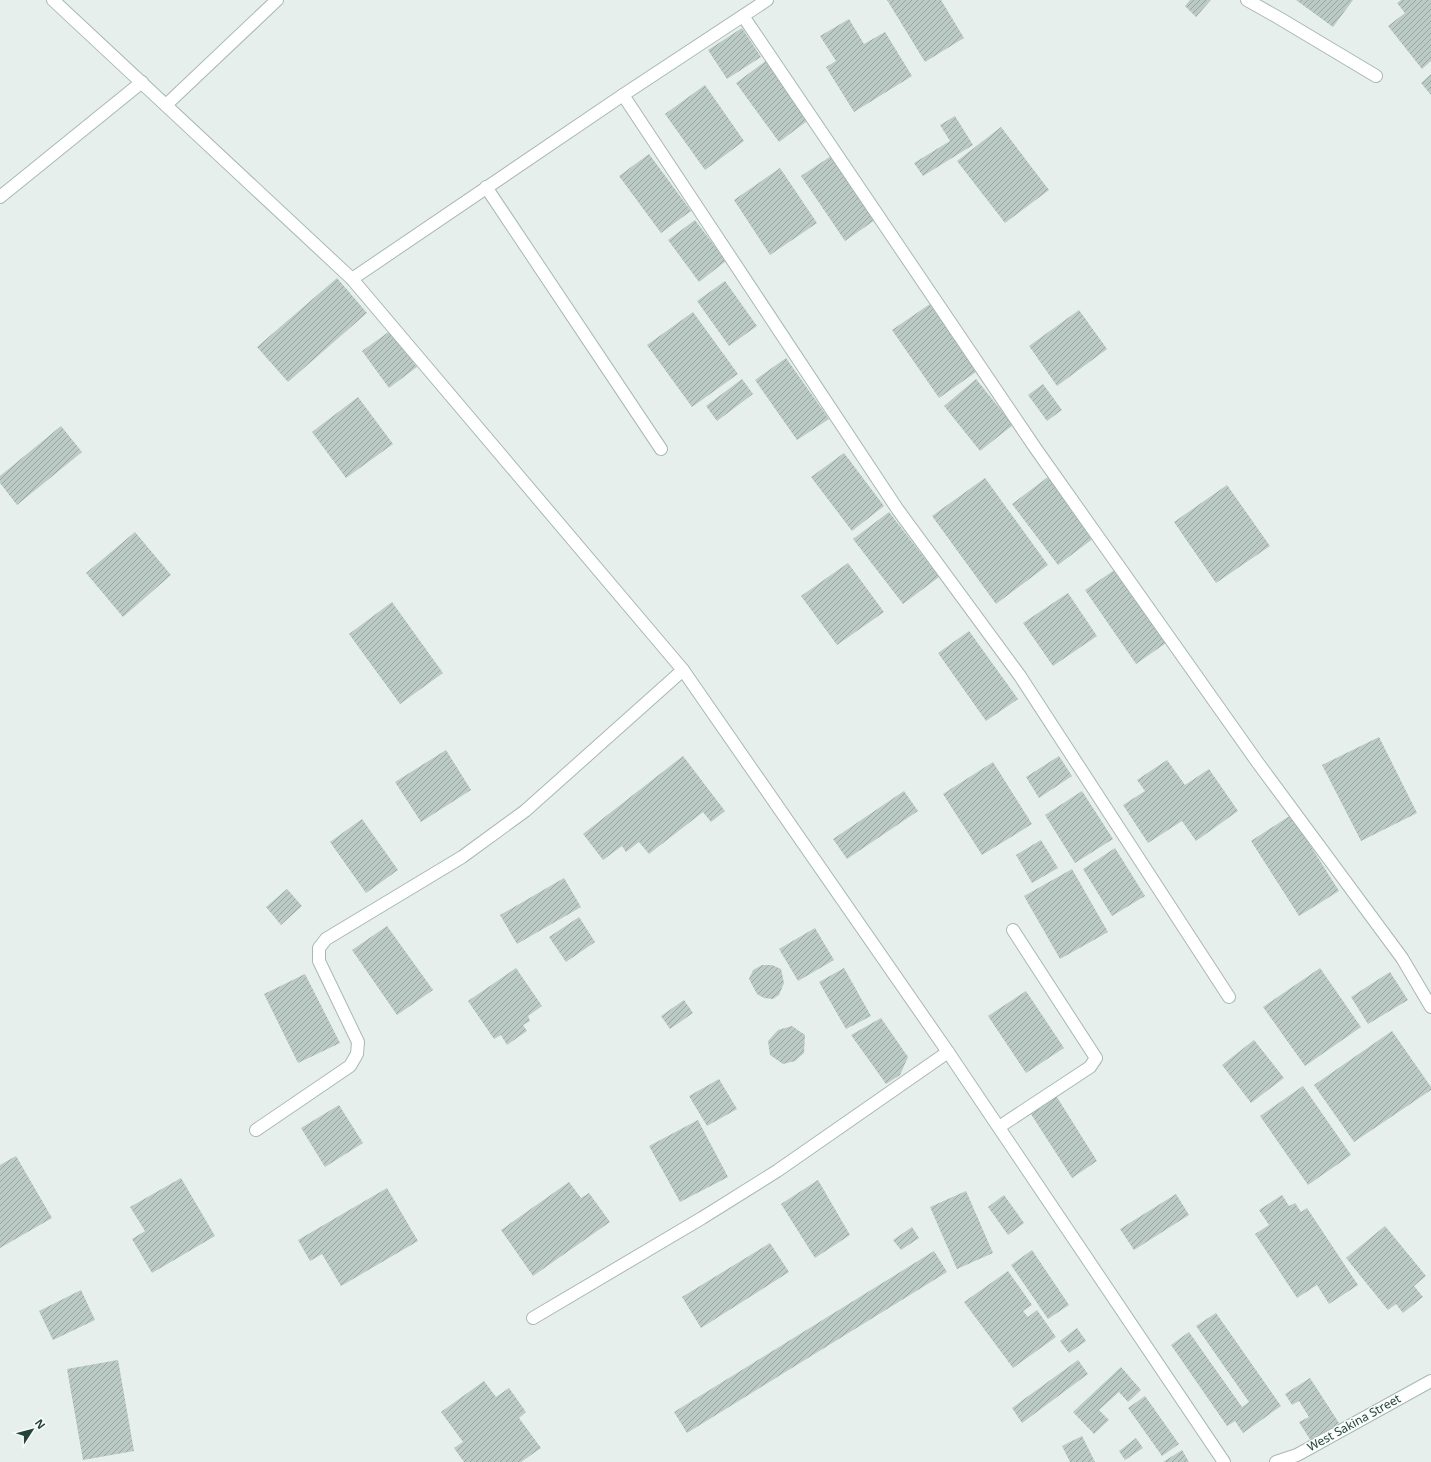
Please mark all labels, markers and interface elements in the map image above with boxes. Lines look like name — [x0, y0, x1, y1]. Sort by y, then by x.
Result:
street label: West Sakina Street — [1304, 1389, 1404, 1455]
north arrow — [12, 1410, 52, 1450]
text: N — [32, 1416, 49, 1432]

